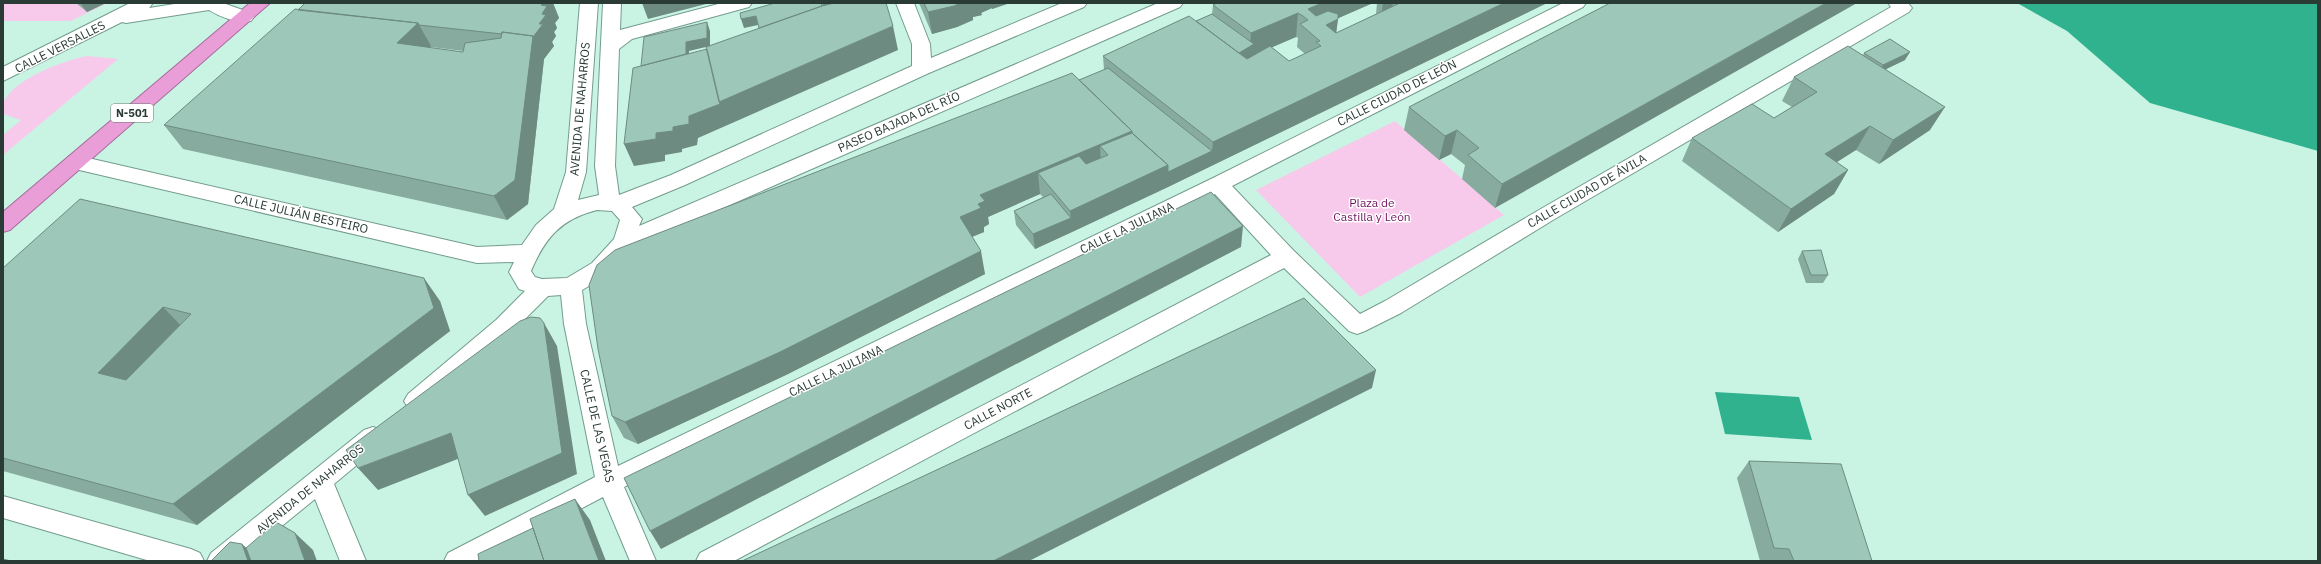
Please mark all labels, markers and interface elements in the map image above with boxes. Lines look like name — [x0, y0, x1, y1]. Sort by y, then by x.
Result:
street label: CALLE VERSALLES — [12, 17, 108, 76]
street label: AVENIDA DE NAHARROS — [566, 41, 593, 176]
street label: CALLE CIUDAD DE LEÓN — [1335, 56, 1459, 129]
street label: PASEO BAJADA DEL RÍO — [835, 88, 962, 155]
road number: N-501 — [111, 104, 153, 122]
street label: CALLE CIUDAD DE ÁVILA — [1525, 150, 1649, 231]
street label: CALLE JULIÁN BESTEIRO — [232, 191, 370, 236]
park label: Plaza de Castilla y León — [1333, 195, 1411, 224]
street label: CALLE LA JULIANA — [1077, 198, 1176, 257]
street label: CALLE LA JULIANA — [786, 341, 885, 400]
street label: CALLE DE LAS VEGAS — [577, 368, 618, 484]
street label: CALLE NORTE — [961, 384, 1035, 433]
street label: AVENIDA DE NAHARROS — [253, 441, 367, 537]

